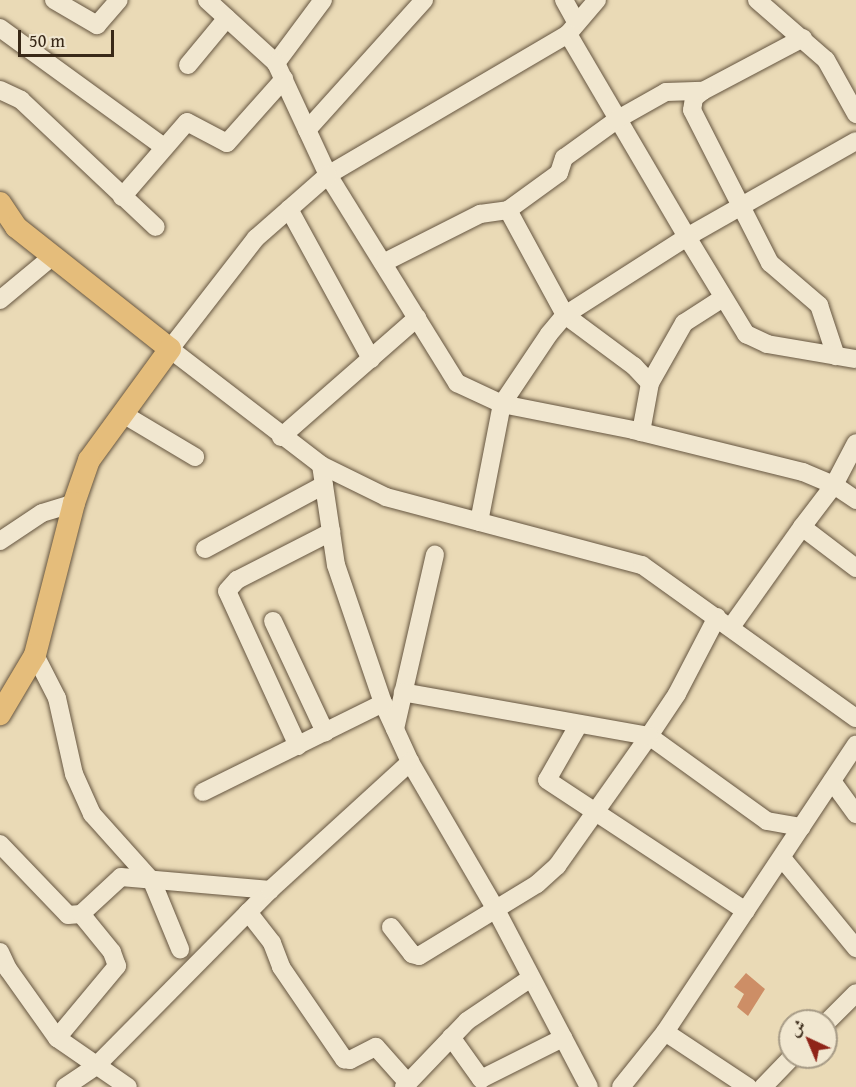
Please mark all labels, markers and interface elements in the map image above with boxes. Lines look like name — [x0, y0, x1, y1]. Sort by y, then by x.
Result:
scale bar — [21, 18, 117, 56]
text: 50 m — [29, 27, 65, 54]
north arrow — [778, 1009, 838, 1069]
text: ش — [783, 1013, 811, 1042]

